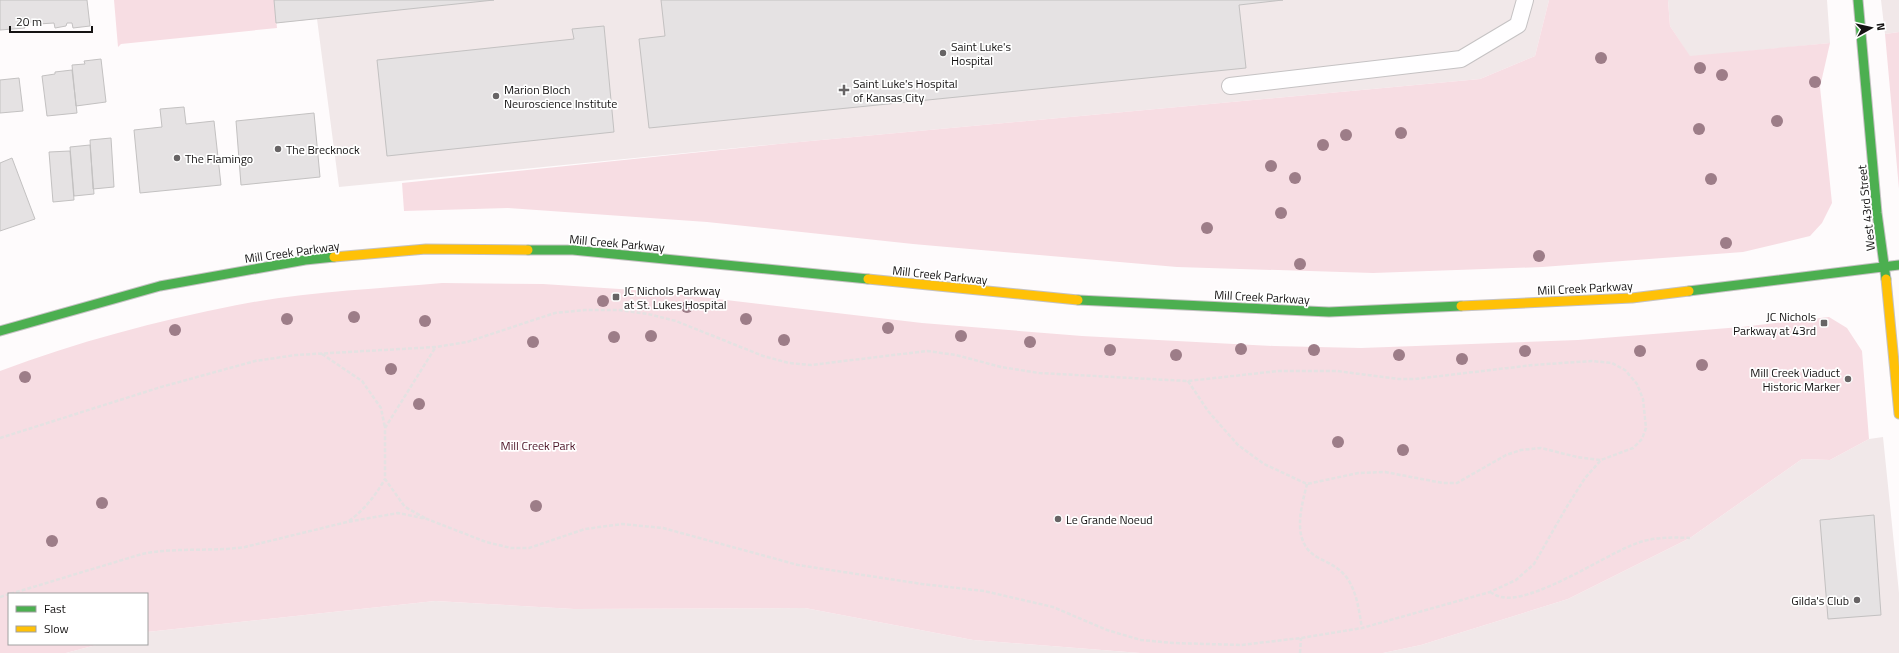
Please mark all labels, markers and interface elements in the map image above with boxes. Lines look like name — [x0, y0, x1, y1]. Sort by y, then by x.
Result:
scale bar — [10, 8, 92, 34]
north arrow — [1851, 8, 1891, 48]
text: 20 m — [16, 12, 42, 31]
text: N — [1872, 22, 1889, 31]
place label: Saint Luke's Hospital — [951, 37, 1011, 70]
marker: Saint Luke's Hospital — [938, 48, 948, 58]
place label: Saint Luke's Hospital of Kansas City — [853, 74, 958, 107]
place label: Marion Bloch Neuroscience Institute — [504, 80, 617, 113]
marker: Saint Luke's Hospital of Kansas City — [838, 84, 850, 96]
marker: Marion Bloch Neuroscience Institute — [491, 91, 501, 101]
place label: The Brecknock — [286, 140, 360, 159]
marker: The Brecknock — [273, 144, 283, 154]
place label: The Flamingo — [185, 149, 253, 168]
marker: The Flamingo — [172, 153, 182, 163]
street label: West 43rd Street — [1852, 163, 1880, 252]
street label: Mill Creek Parkway — [568, 229, 666, 257]
street label: Mill Creek Parkway — [243, 236, 341, 268]
street label: Mill Creek Parkway — [891, 261, 989, 289]
street label: Mill Creek Parkway — [1537, 276, 1633, 300]
place label: JC Nichols Parkway at St. Lukes Hospital — [624, 281, 727, 314]
street label: Mill Creek Parkway — [1214, 285, 1310, 309]
marker: JC Nichols Parkway at St. Lukes Hospital — [611, 292, 621, 302]
place label: JC Nichols Parkway at 43rd — [1733, 307, 1816, 340]
marker: JC Nichols Parkway at 43rd — [1819, 318, 1829, 328]
place label: Mill Creek Viaduct Historic Marker — [1750, 363, 1841, 396]
marker: Mill Creek Viaduct Historic Marker — [1843, 374, 1853, 384]
park label: Mill Creek Park — [501, 436, 576, 455]
place label: Le Grande Noeud — [1066, 510, 1153, 529]
marker: Le Grande Noeud — [1053, 514, 1063, 524]
place label: Gilda's Club — [1791, 591, 1849, 610]
legend — [8, 593, 148, 645]
marker: Gilda's Club — [1852, 595, 1862, 605]
text: Fast — [44, 599, 67, 618]
text: Slow — [44, 619, 69, 638]

